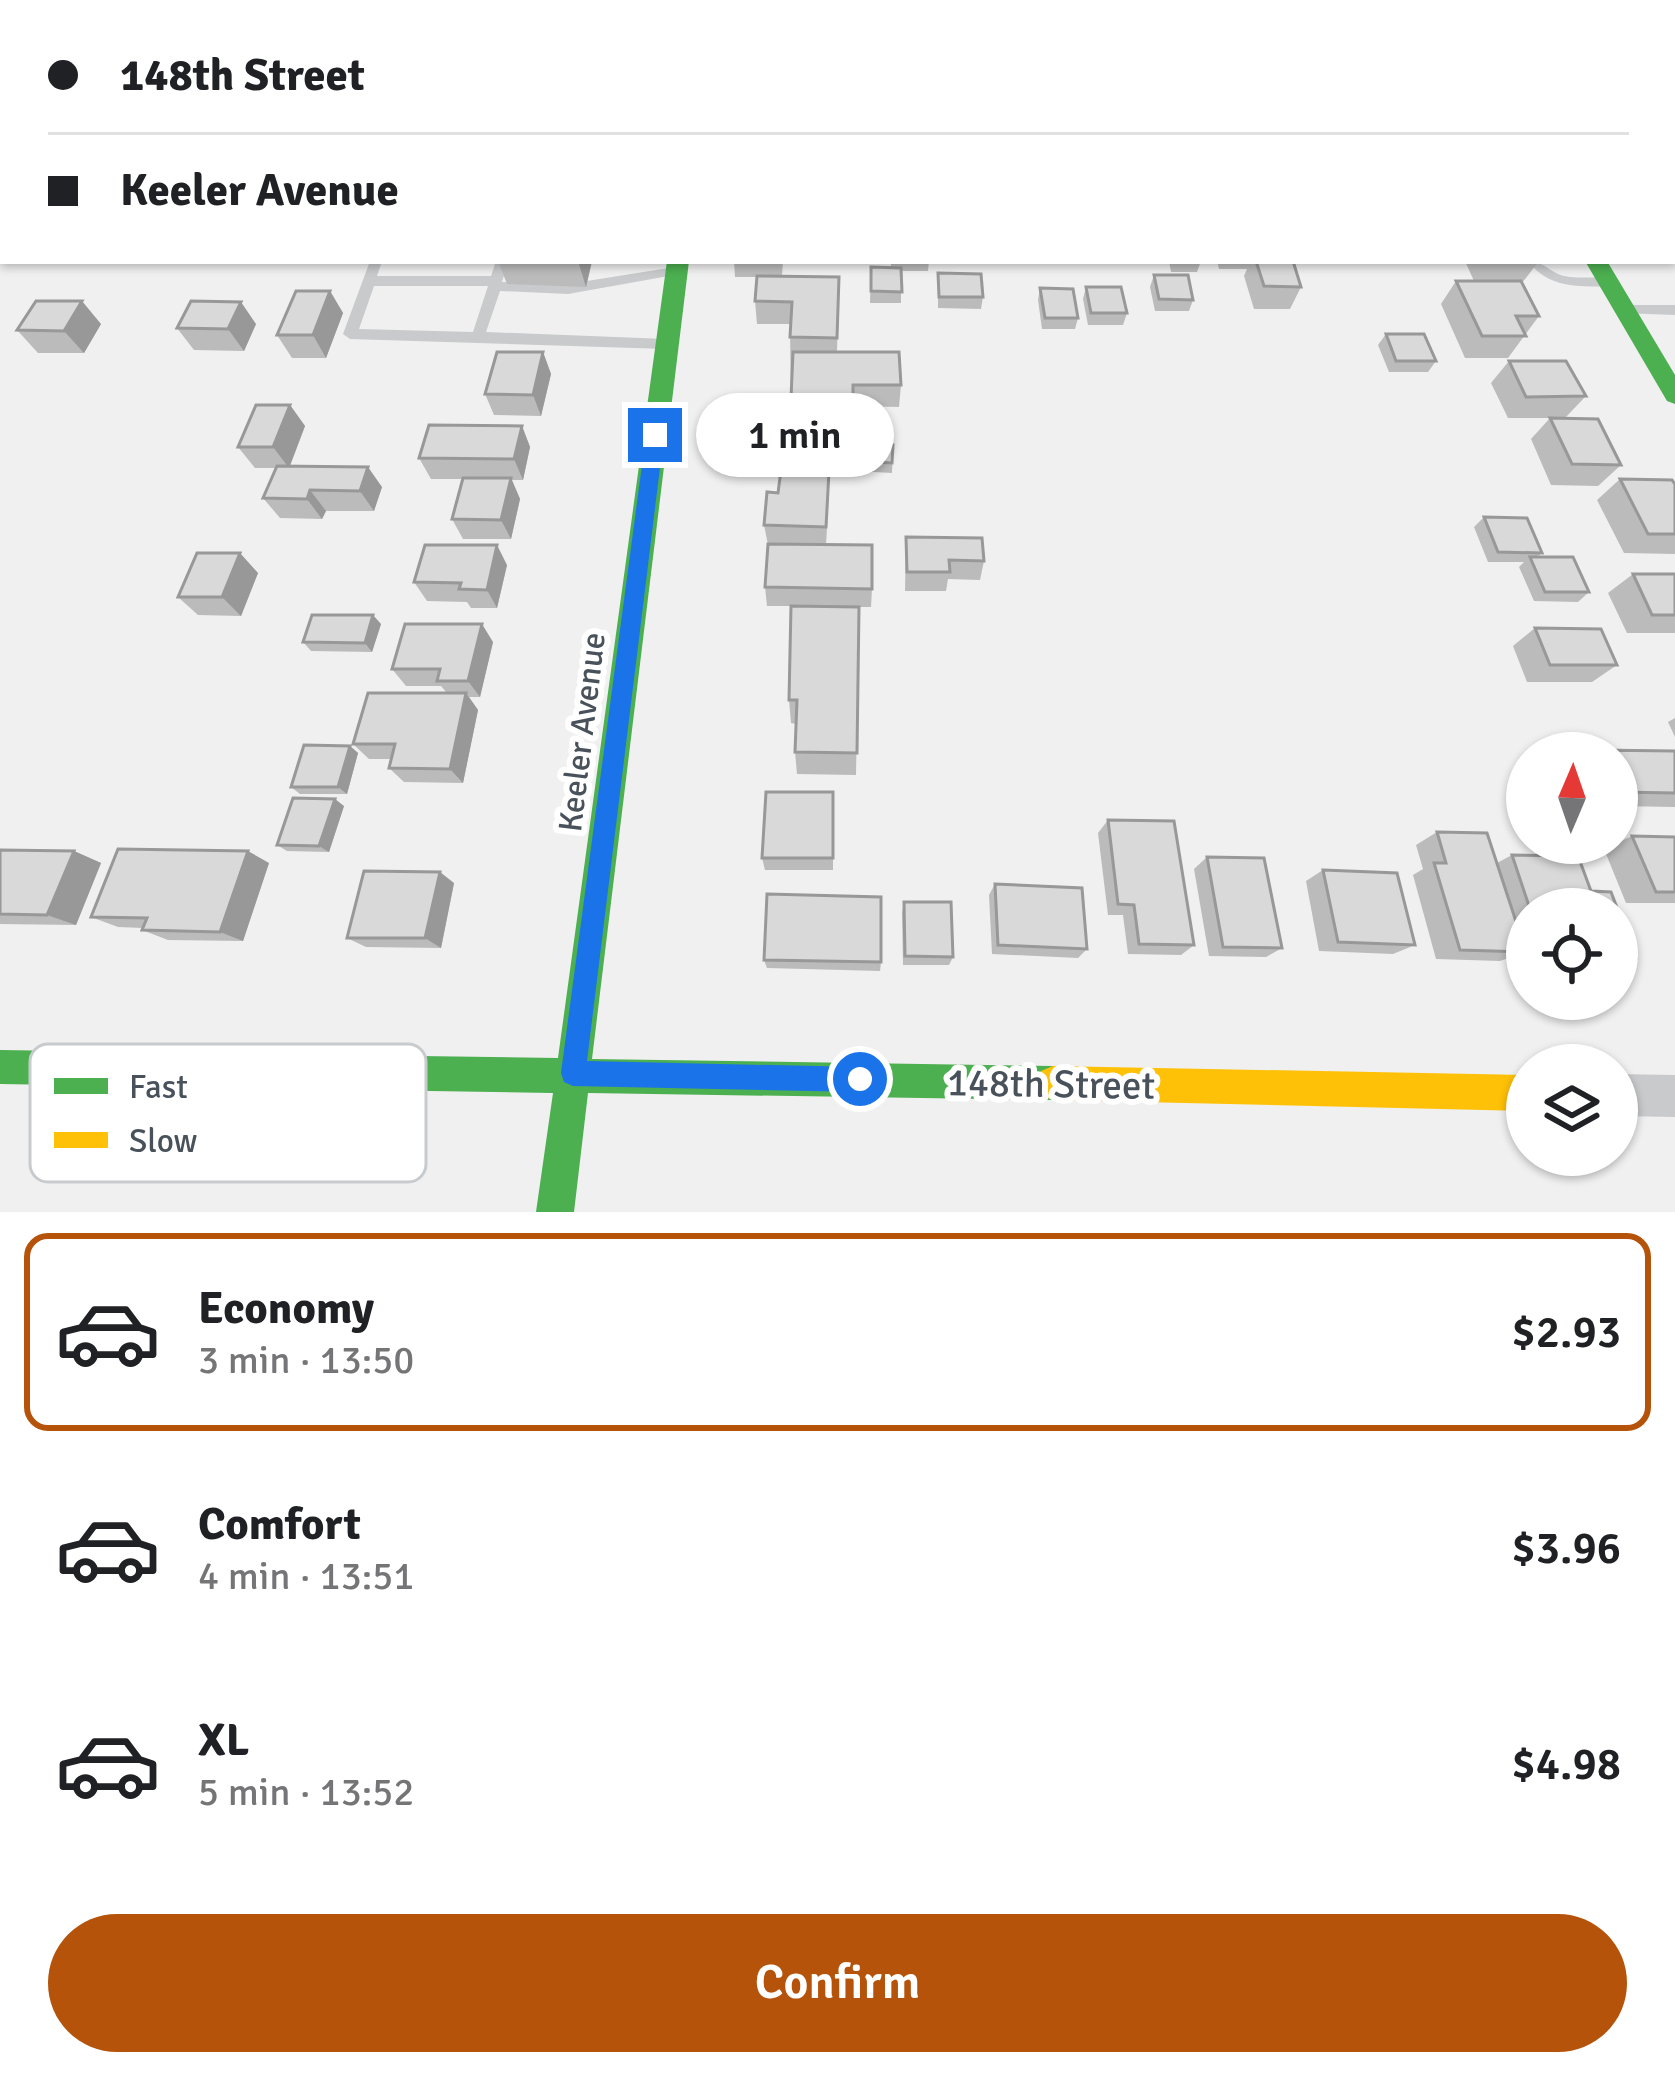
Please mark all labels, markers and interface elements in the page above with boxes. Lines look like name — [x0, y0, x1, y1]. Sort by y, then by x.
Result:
text: 148th Street — [120, 48, 365, 103]
text: Keeler Avenue — [120, 163, 399, 218]
callout: 1 min — [697, 393, 895, 477]
route end — [628, 408, 682, 462]
text: 1 min — [748, 411, 842, 459]
street label: Keeler Avenue — [550, 630, 615, 834]
north arrow — [1506, 732, 1638, 864]
map controls — [1506, 732, 1638, 1176]
button: locate — [1506, 888, 1638, 1020]
legend — [30, 1044, 426, 1182]
button: layers — [1506, 1044, 1638, 1176]
route start — [833, 1052, 887, 1106]
street label: 148th Street — [946, 1058, 1156, 1110]
text: Fast — [129, 1067, 188, 1108]
text: Slow — [129, 1121, 198, 1162]
icon: car — [54, 1278, 162, 1386]
text: Economy — [198, 1281, 374, 1336]
text: $2.93 — [1511, 1305, 1621, 1360]
text: 3 min · 13:50 — [198, 1336, 414, 1384]
icon: car — [54, 1494, 162, 1602]
text: Comfort — [198, 1497, 361, 1552]
text: $3.96 — [1511, 1521, 1621, 1576]
text: 4 min · 13:51 — [198, 1552, 414, 1600]
icon: car — [54, 1710, 162, 1818]
text: XL — [198, 1713, 249, 1768]
text: $4.98 — [1511, 1737, 1621, 1792]
text: 5 min · 13:52 — [198, 1768, 414, 1816]
button: Confirm — [48, 1914, 1627, 2052]

